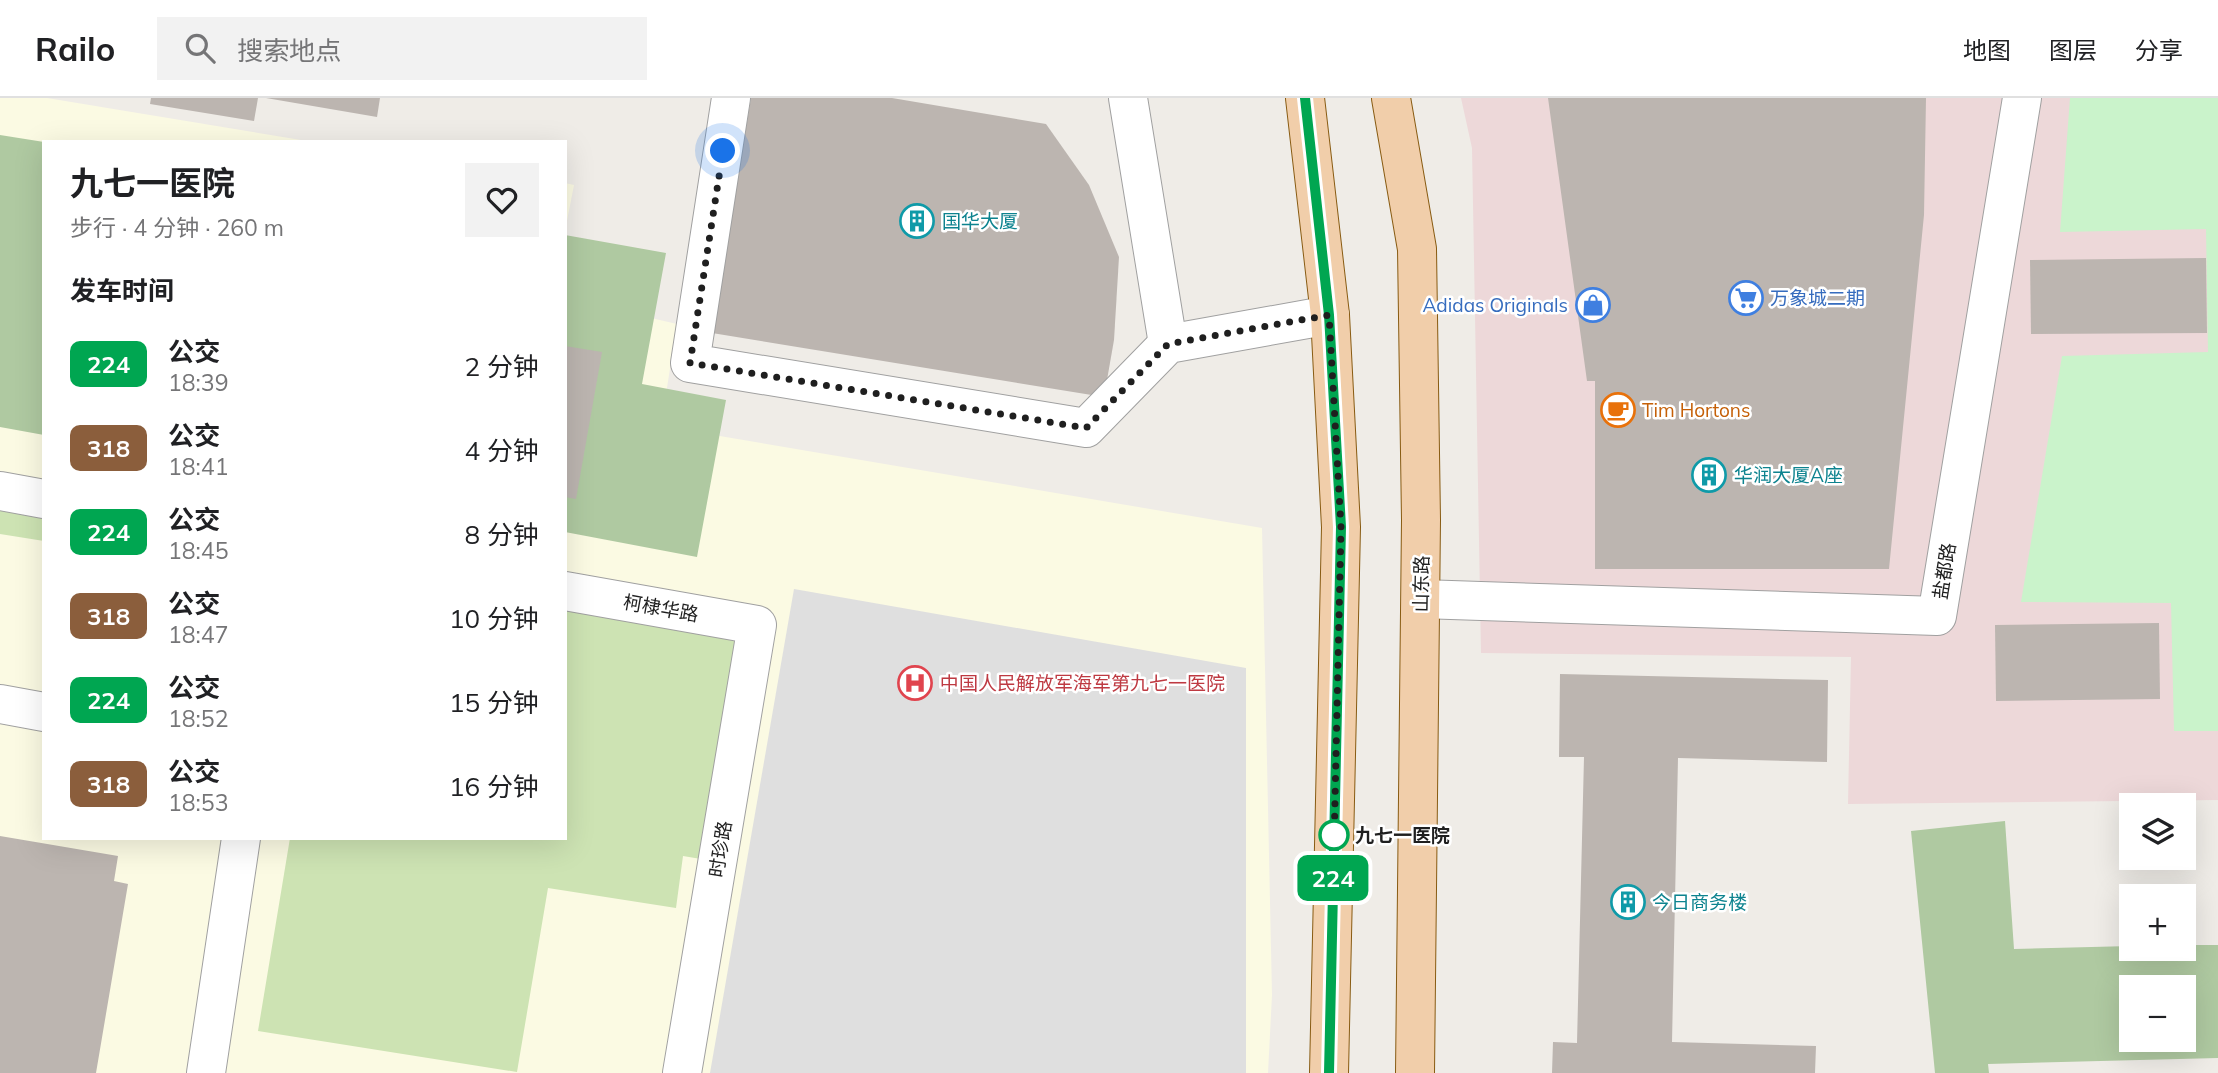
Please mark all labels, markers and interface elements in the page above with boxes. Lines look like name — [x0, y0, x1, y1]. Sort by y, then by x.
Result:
search box — [157, 17, 647, 80]
text: Railo — [35, 28, 115, 69]
icon: search — [181, 29, 219, 67]
text: 搜索地点 — [237, 34, 341, 67]
text: 地图 — [1963, 35, 2011, 65]
text: 图层 — [2049, 35, 2097, 65]
text: 分享 — [2135, 35, 2183, 65]
your location — [705, 133, 740, 168]
text: 九七一医院 — [70, 162, 235, 203]
button: heart — [465, 163, 539, 237]
building icon: 国华大厦 — [898, 202, 936, 240]
place label: 国华大厦 — [942, 209, 1018, 233]
text: 步行 · 4 分钟 · 260 m — [70, 213, 284, 242]
text: 发车时间 — [70, 274, 174, 307]
supermarket icon: 万象城二期 — [1727, 279, 1765, 317]
shop icon: Adidas Originals — [1574, 286, 1612, 324]
place label: 万象城二期 — [1770, 286, 1865, 310]
place label: Adidas Originals — [1422, 293, 1568, 317]
text: 公交 — [168, 335, 220, 368]
text: 224 — [87, 349, 130, 379]
text: 2 分钟 — [465, 350, 539, 383]
text: 18:39 — [168, 368, 228, 397]
cafe icon: Tim Hortons — [1599, 391, 1637, 429]
place label: Tim Hortons — [1642, 398, 1750, 422]
text: 公交 — [168, 419, 220, 452]
text: 318 — [87, 433, 130, 463]
text: 4 分钟 — [465, 434, 539, 467]
text: 18:41 — [168, 452, 228, 481]
building icon: 华润大厦A座 — [1690, 456, 1728, 494]
place label: 华润大厦A座 — [1734, 463, 1843, 487]
text: 公交 — [168, 503, 220, 536]
text: 224 — [87, 517, 130, 547]
text: 8 分钟 — [465, 518, 539, 551]
text: 18:45 — [168, 536, 228, 565]
street label: 盐都路 — [1928, 541, 1960, 601]
street label: 山东路 — [1409, 555, 1433, 613]
text: 公交 — [168, 587, 220, 620]
street label: 柯棣华路 — [621, 590, 701, 626]
text: 318 — [87, 601, 130, 631]
text: 10 分钟 — [449, 602, 539, 635]
text: 18:47 — [168, 620, 228, 649]
hospital icon: 中国人民解放军海军第九七一医院 — [896, 664, 934, 702]
text: 公交 — [168, 671, 220, 704]
place label: 中国人民解放军海军第九七一医院 — [940, 671, 1225, 695]
text: 224 — [87, 685, 130, 715]
text: 15 分钟 — [449, 686, 539, 719]
text: 18:52 — [168, 704, 228, 733]
text: 公交 — [168, 755, 220, 788]
text: 318 — [87, 769, 130, 799]
text: 16 分钟 — [449, 770, 539, 803]
text: 18:53 — [168, 788, 228, 817]
map controls — [2119, 793, 2196, 1052]
button: layers — [2119, 793, 2196, 870]
street label: 时珍路 — [704, 819, 736, 879]
marker: 九七一医院 — [1319, 820, 1349, 850]
place label: 九七一医院 — [1355, 823, 1450, 847]
line badge: 224 — [1293, 855, 1373, 901]
text: 224 — [1311, 863, 1355, 893]
building icon: 今日商务楼 — [1609, 883, 1647, 921]
button: + — [2119, 884, 2196, 961]
place label: 今日商务楼 — [1652, 890, 1747, 914]
button: − — [2119, 975, 2196, 1052]

